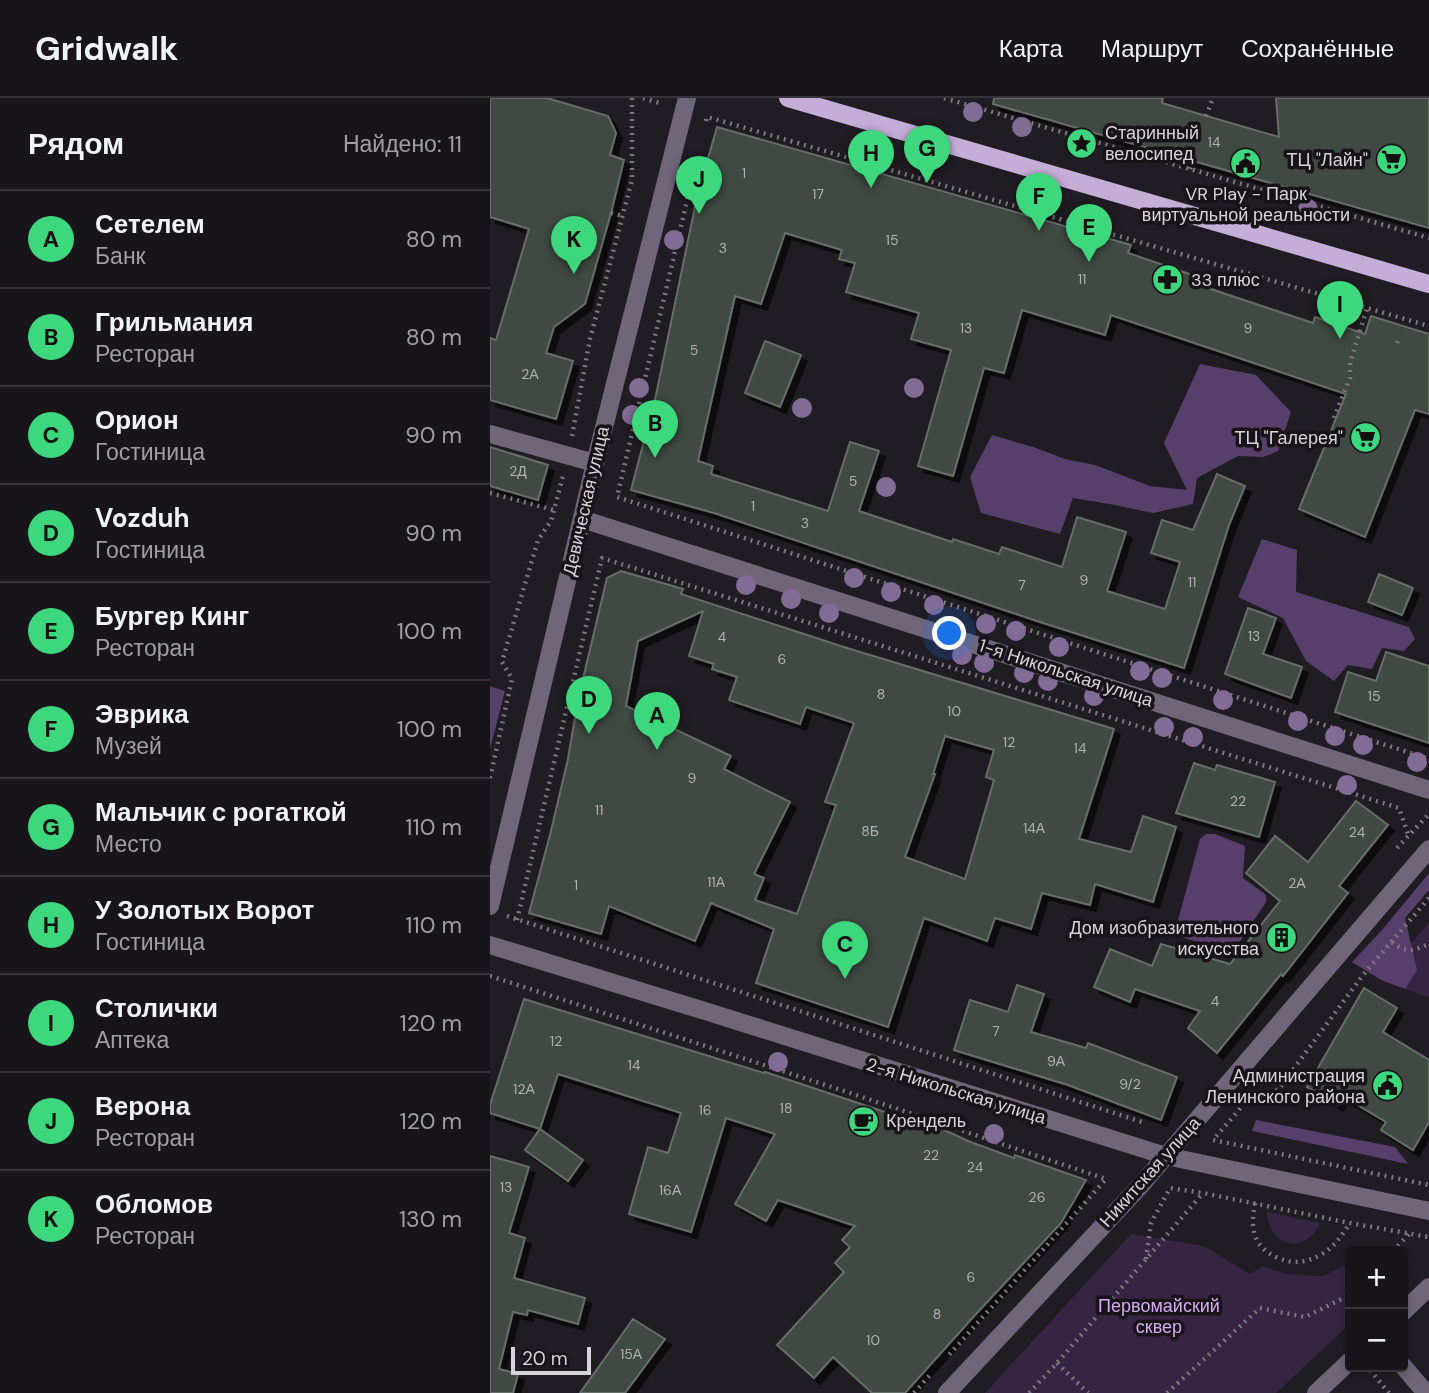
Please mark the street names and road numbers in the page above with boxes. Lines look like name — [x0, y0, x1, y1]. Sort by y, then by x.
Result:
street label: Девическая улица — [557, 423, 615, 578]
street label: 1-я Никольская улица — [976, 633, 1157, 713]
street label: 2-я Никольская улица — [863, 1052, 1050, 1130]
street label: Никитская улица — [1094, 1111, 1207, 1232]

